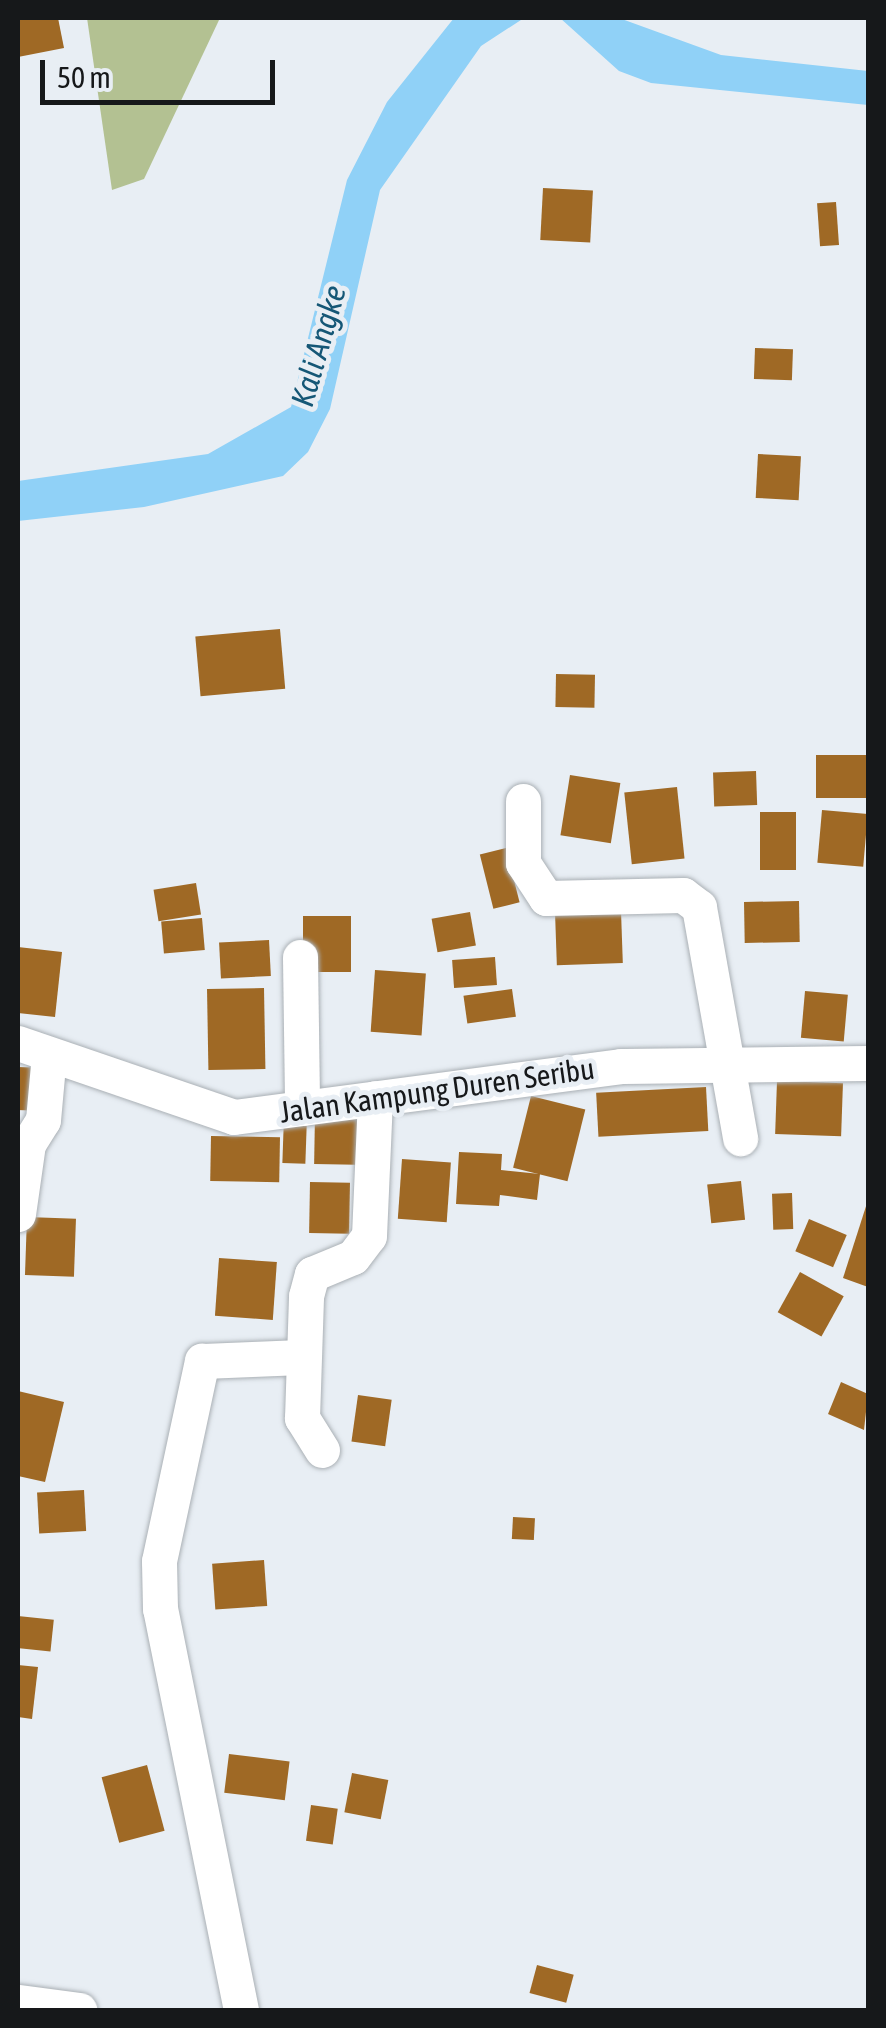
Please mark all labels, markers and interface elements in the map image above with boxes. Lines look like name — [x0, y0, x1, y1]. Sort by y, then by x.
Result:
scale bar — [45, 40, 280, 102]
text: 50 m — [57, 60, 111, 94]
water label: Kali Angke — [283, 281, 355, 411]
street label: Jalan Kampung Duren Seribu — [277, 1050, 597, 1130]

